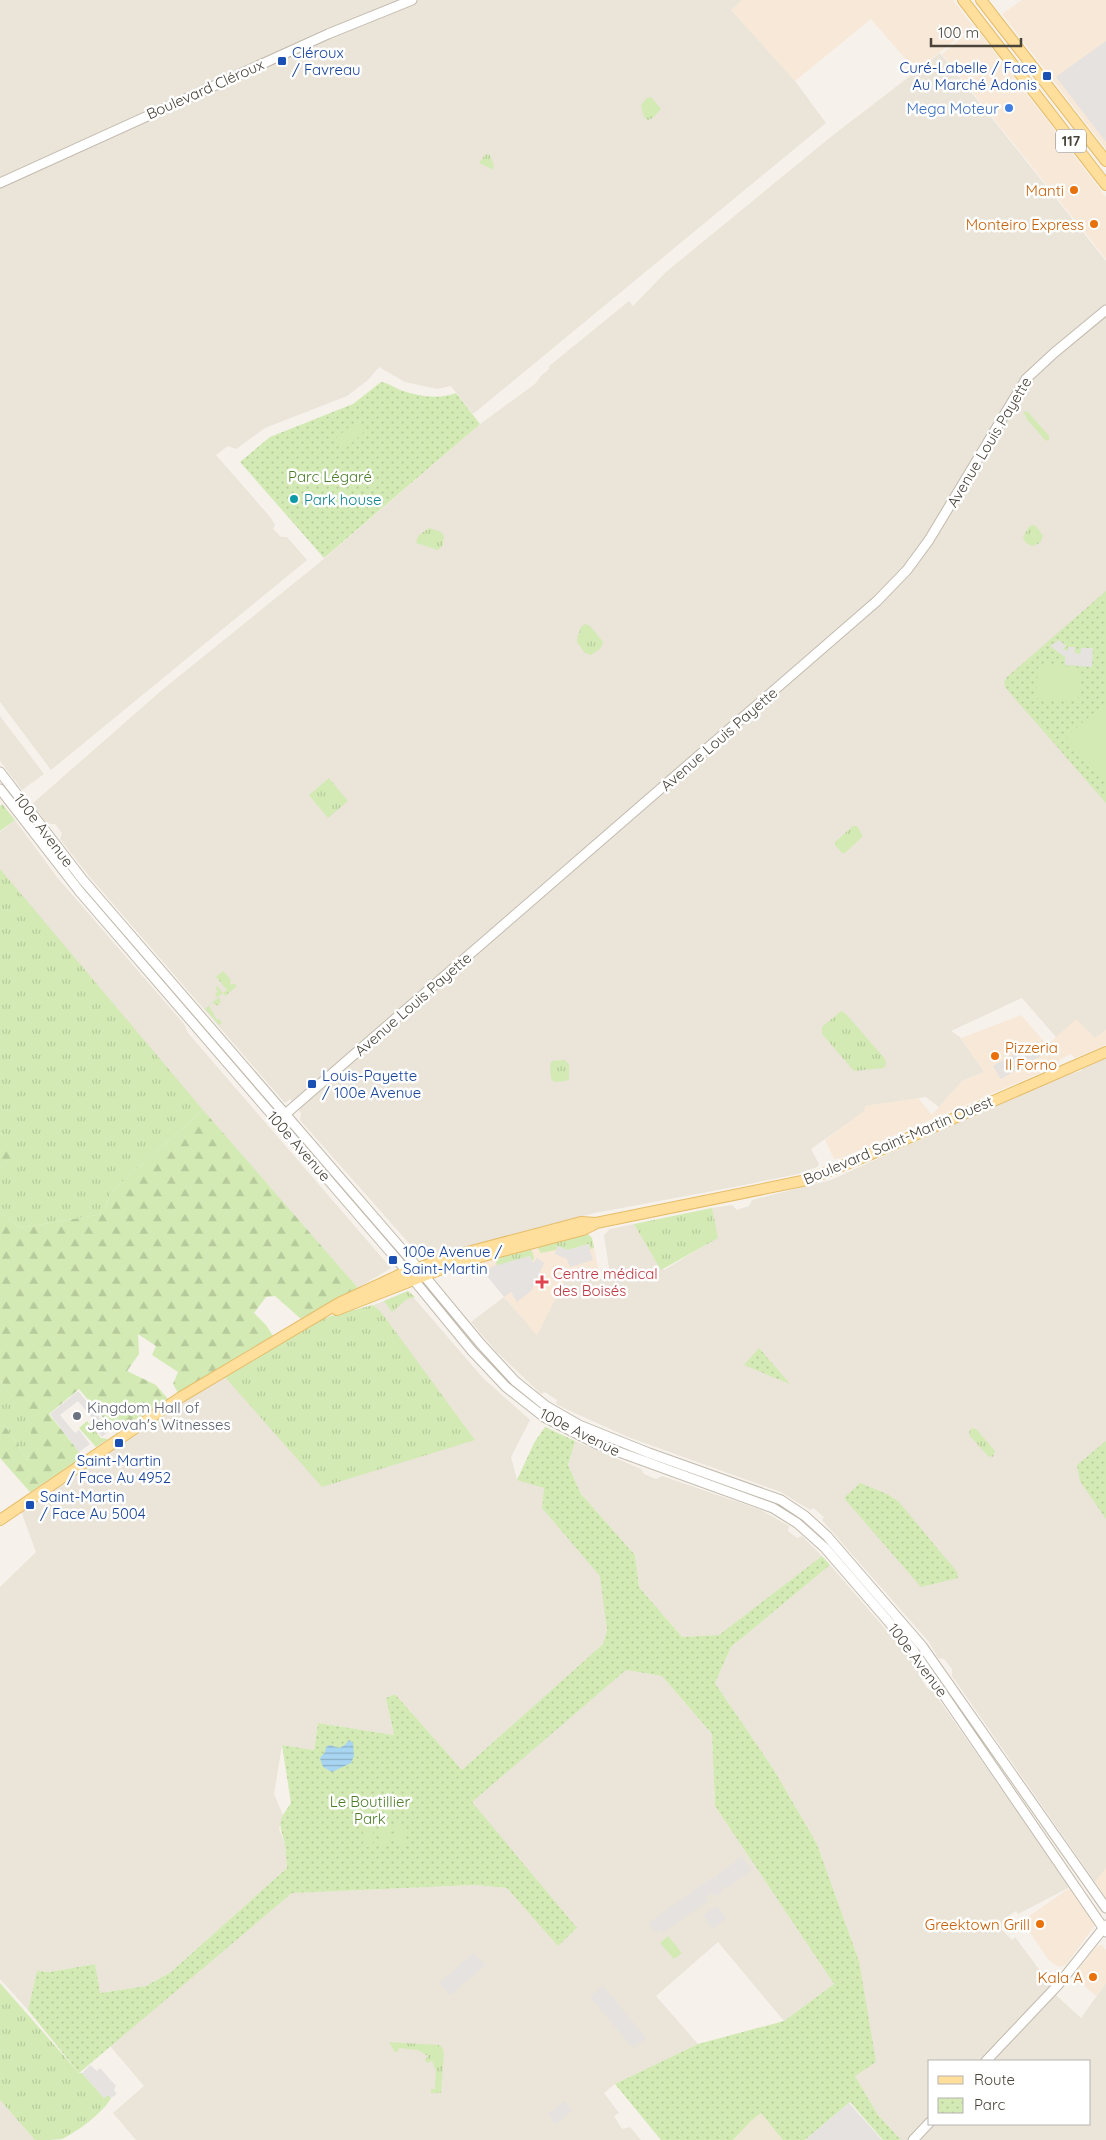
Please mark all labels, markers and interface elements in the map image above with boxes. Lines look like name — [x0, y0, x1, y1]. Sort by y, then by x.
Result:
scale bar — [931, 15, 1021, 47]
text: 100 m — [938, 23, 979, 42]
place label: Cléroux / Favreau — [292, 43, 360, 79]
street label: Boulevard Cléroux — [143, 55, 267, 123]
marker: Cléroux / Favreau — [276, 55, 288, 67]
place label: Curé-Labelle / Face Au Marché Adonis — [899, 58, 1037, 94]
marker: Curé-Labelle / Face Au Marché Adonis — [1041, 70, 1053, 82]
place label: Mega Moteur — [906, 99, 999, 118]
marker: Mega Moteur — [1003, 102, 1015, 114]
road number: 117 — [1056, 130, 1086, 152]
place label: Manti — [1026, 181, 1064, 200]
marker: Manti — [1068, 184, 1080, 196]
place label: Monteiro Express — [966, 215, 1084, 234]
marker: Monteiro Express — [1088, 218, 1100, 230]
street label: Avenue Louis Payette — [943, 373, 1035, 511]
park label: Parc Légaré — [288, 467, 372, 486]
place label: Park house — [304, 490, 381, 509]
marker: Park house — [288, 493, 300, 505]
street label: Avenue Louis Payette — [657, 683, 781, 795]
street label: 100e Avenue — [10, 789, 78, 871]
street label: Avenue Louis Payette — [351, 948, 475, 1060]
place label: Pizzeria Il Forno — [1005, 1038, 1058, 1074]
marker: Pizzeria Il Forno — [989, 1050, 1001, 1062]
place label: Louis-Payette / 100e Avenue — [322, 1066, 421, 1102]
marker: Louis-Payette / 100e Avenue — [306, 1078, 318, 1090]
street label: Boulevard Saint-Martin Ouest — [800, 1091, 996, 1189]
street label: 100e Avenue — [263, 1107, 335, 1185]
place label: 100e Avenue / Saint-Martin — [403, 1242, 502, 1278]
marker: 100e Avenue / Saint-Martin — [387, 1254, 399, 1266]
place label: Centre médical des Boisés — [553, 1264, 658, 1300]
marker: Centre médical des Boisés — [535, 1275, 549, 1289]
place label: Kingdom Hall of Jehovah's Witnesses — [87, 1398, 231, 1434]
street label: 100e Avenue — [537, 1404, 623, 1460]
marker: Kingdom Hall of Jehovah's Witnesses — [71, 1410, 83, 1422]
marker: Saint-Martin / Face Au 4952 — [113, 1437, 125, 1449]
place label: Saint-Martin / Face Au 4952 — [67, 1451, 171, 1487]
place label: Saint-Martin / Face Au 5004 — [40, 1487, 146, 1523]
marker: Saint-Martin / Face Au 5004 — [24, 1499, 36, 1511]
street label: 100e Avenue — [884, 1619, 952, 1701]
park label: Le Boutillier Park — [330, 1792, 410, 1828]
place label: Greektown Grill — [925, 1915, 1030, 1934]
marker: Greektown Grill — [1034, 1918, 1046, 1930]
place label: Kala A — [1037, 1968, 1083, 1987]
marker: Kala A — [1087, 1971, 1099, 1983]
legend — [928, 2060, 1091, 2125]
text: Route — [974, 2070, 1015, 2089]
text: Parc — [974, 2095, 1005, 2114]

